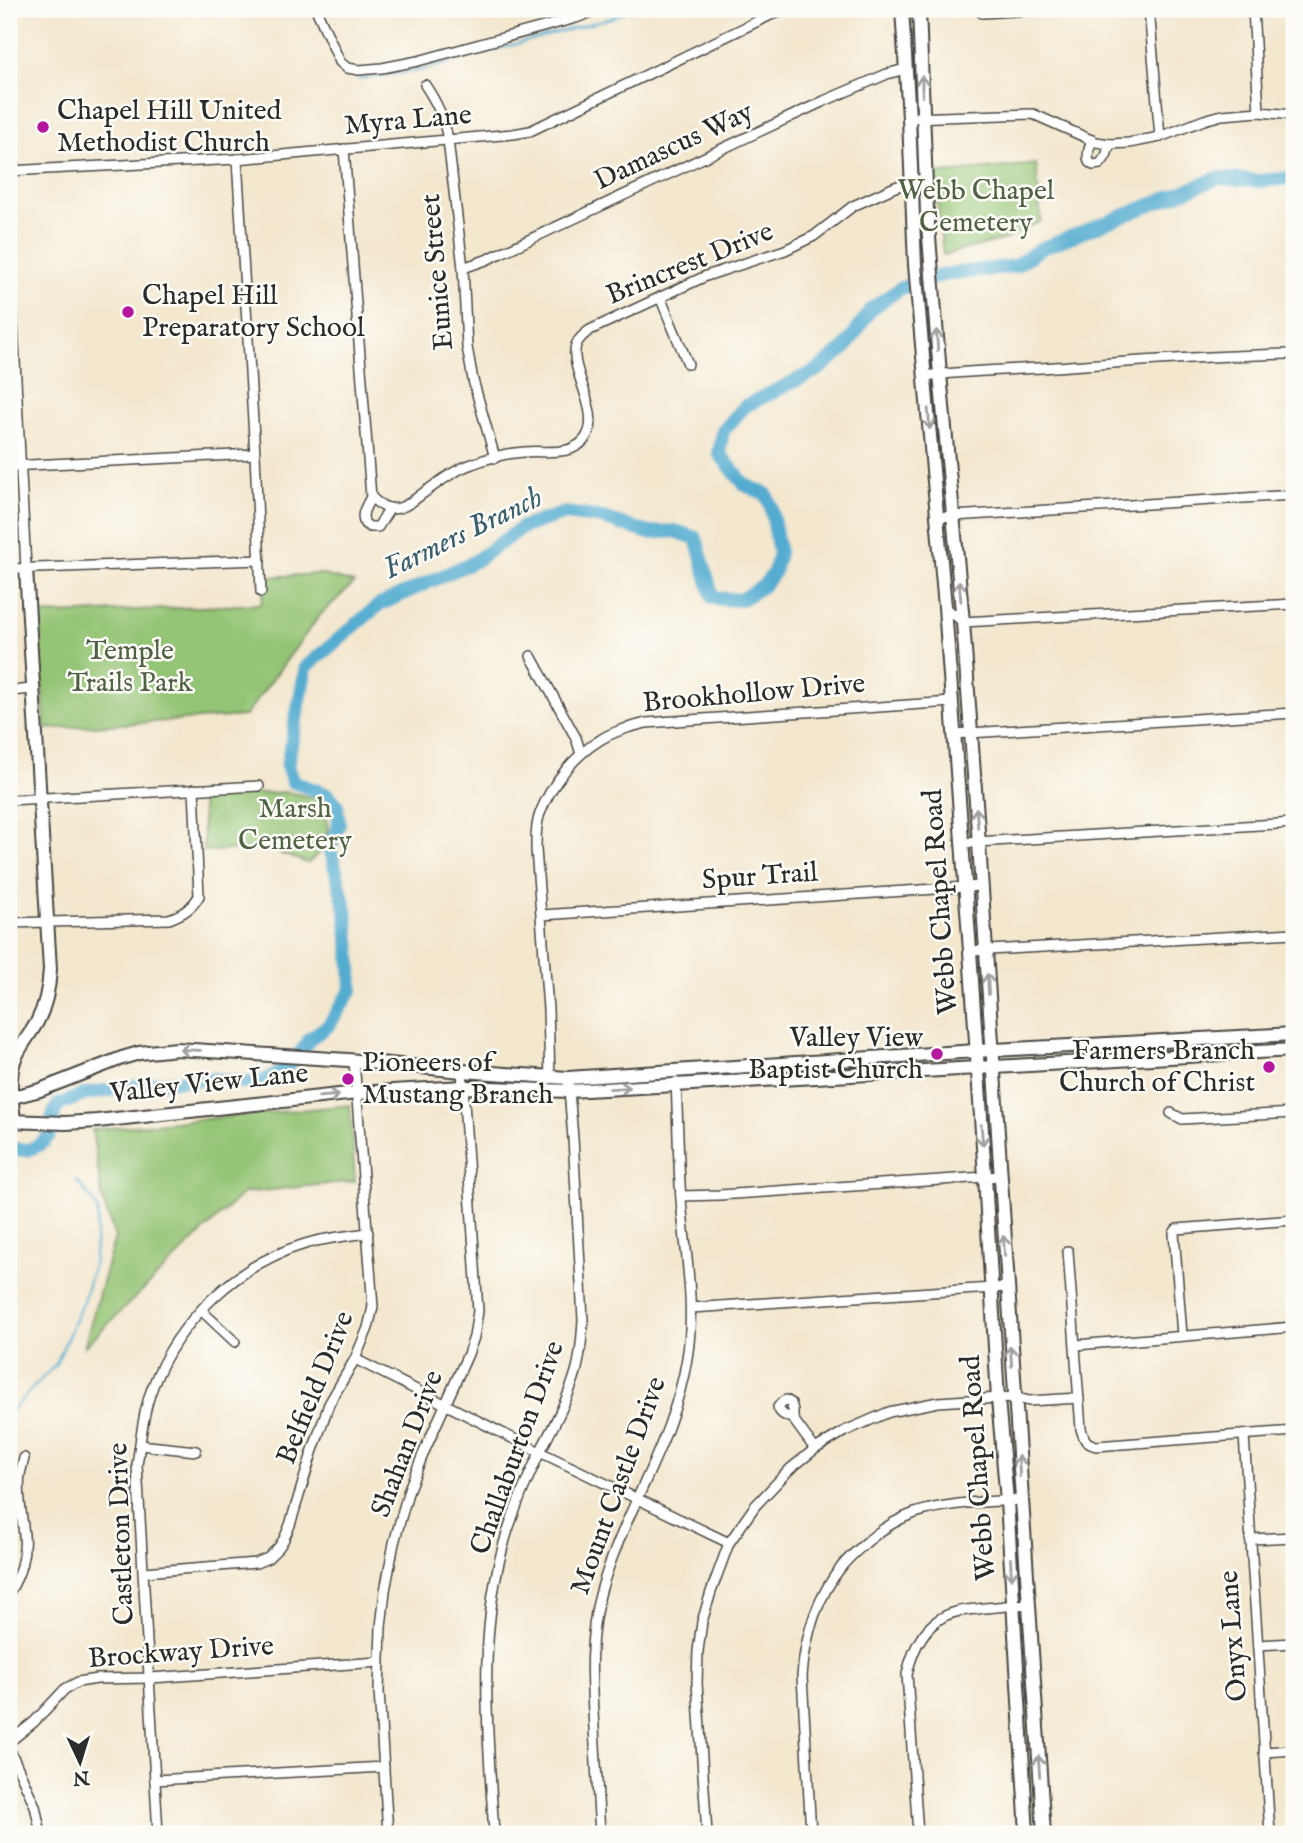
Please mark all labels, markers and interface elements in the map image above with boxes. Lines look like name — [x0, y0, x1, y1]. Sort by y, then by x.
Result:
one-way arrow — [915, 74, 928, 97]
place label: Chapel Hill United Methodist Church — [57, 94, 282, 161]
street label: Damascus Way — [589, 95, 759, 199]
street label: Myra Lane — [343, 98, 473, 144]
marker: Chapel Hill United Methodist Church — [35, 119, 51, 135]
park label: Webb Chapel Cemetery — [898, 174, 1055, 241]
street label: Eunice Street — [414, 192, 462, 352]
street label: Brincrest Drive — [601, 215, 779, 313]
place label: Chapel Hill Preparatory School — [142, 279, 365, 346]
marker: Chapel Hill Preparatory School — [120, 304, 136, 320]
one-way arrow — [930, 329, 943, 352]
one-way arrow — [923, 407, 936, 429]
water label: Farmers Branch — [377, 479, 549, 589]
one-way arrow — [953, 580, 966, 603]
park label: Temple Trails Park — [67, 634, 194, 701]
street label: Brookhollow Drive — [641, 667, 867, 721]
street label: Webb Chapel Road — [916, 788, 966, 1016]
park label: Marsh Cemetery — [238, 792, 352, 859]
one-way arrow — [970, 807, 983, 830]
street label: Spur Trail — [701, 855, 819, 899]
one-way arrow — [982, 973, 995, 996]
place label: Valley View Baptist Church — [748, 1021, 924, 1088]
place label: Farmers Branch Church of Christ — [1059, 1034, 1255, 1101]
one-way arrow — [179, 1043, 202, 1056]
place label: Pioneers of Mustang Branch — [362, 1046, 553, 1113]
marker: Valley View Baptist Church — [929, 1046, 945, 1062]
street label: Valley View Lane — [107, 1056, 310, 1112]
marker: Farmers Branch Church of Christ — [1261, 1059, 1277, 1075]
marker: Pioneers of Mustang Branch — [340, 1071, 356, 1087]
one-way arrow — [608, 1082, 631, 1095]
one-way arrow — [317, 1089, 340, 1102]
one-way arrow — [976, 1124, 989, 1146]
one-way arrow — [998, 1235, 1011, 1258]
street label: Belfield Drive — [269, 1306, 363, 1470]
street label: Challaburton Drive — [463, 1336, 573, 1560]
one-way arrow — [1005, 1345, 1018, 1368]
street label: Webb Chapel Road — [954, 1354, 1004, 1582]
street label: Shahan Drive — [364, 1365, 452, 1522]
street label: Mount Castle Drive — [563, 1372, 675, 1600]
street label: Castleton Drive — [101, 1442, 143, 1626]
one-way arrow — [1012, 1455, 1025, 1478]
one-way arrow — [1004, 1557, 1017, 1580]
street label: Onyx Lane — [1212, 1569, 1256, 1703]
street label: Brockway Drive — [87, 1629, 275, 1677]
north arrow — [46, 1728, 116, 1798]
one-way arrow — [1032, 1755, 1045, 1778]
text: N — [71, 1764, 91, 1790]

